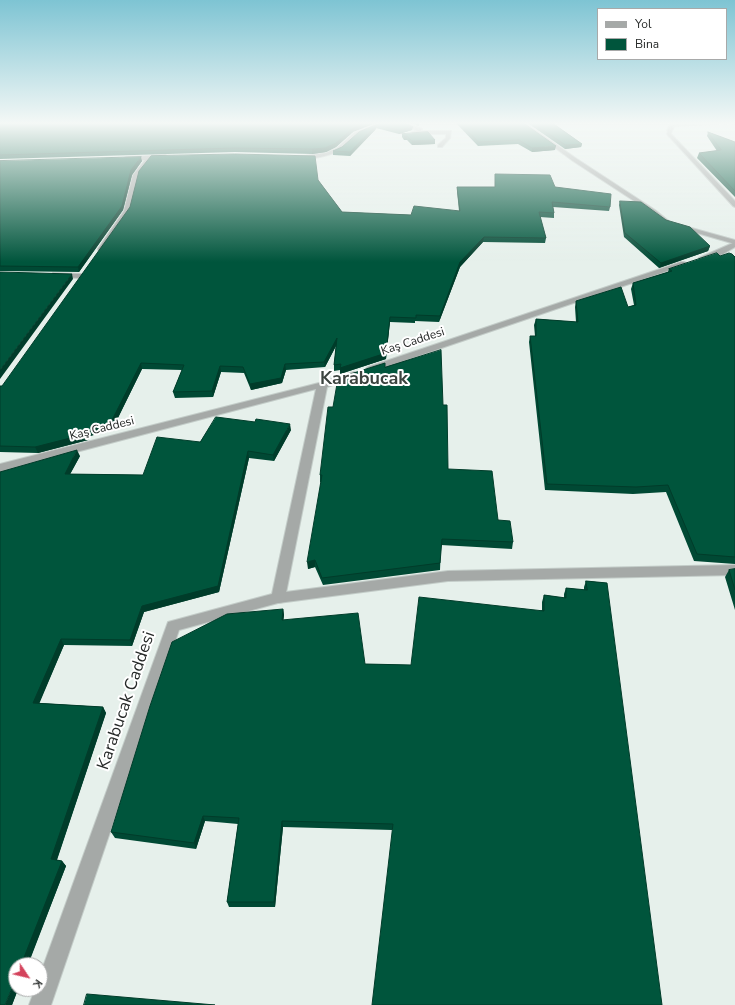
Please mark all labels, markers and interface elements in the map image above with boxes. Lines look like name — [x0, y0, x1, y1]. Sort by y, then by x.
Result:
legend — [597, 8, 727, 60]
text: Yol — [635, 16, 651, 32]
text: Bina — [635, 36, 659, 52]
street label: Kaş Caddesi — [379, 325, 447, 359]
district label: Karabucak — [320, 369, 408, 391]
street label: Kaş Caddesi — [68, 414, 136, 444]
street label: Karabucak Caddesi — [94, 629, 160, 773]
north arrow — [8, 957, 48, 997]
text: K — [29, 976, 46, 991]

